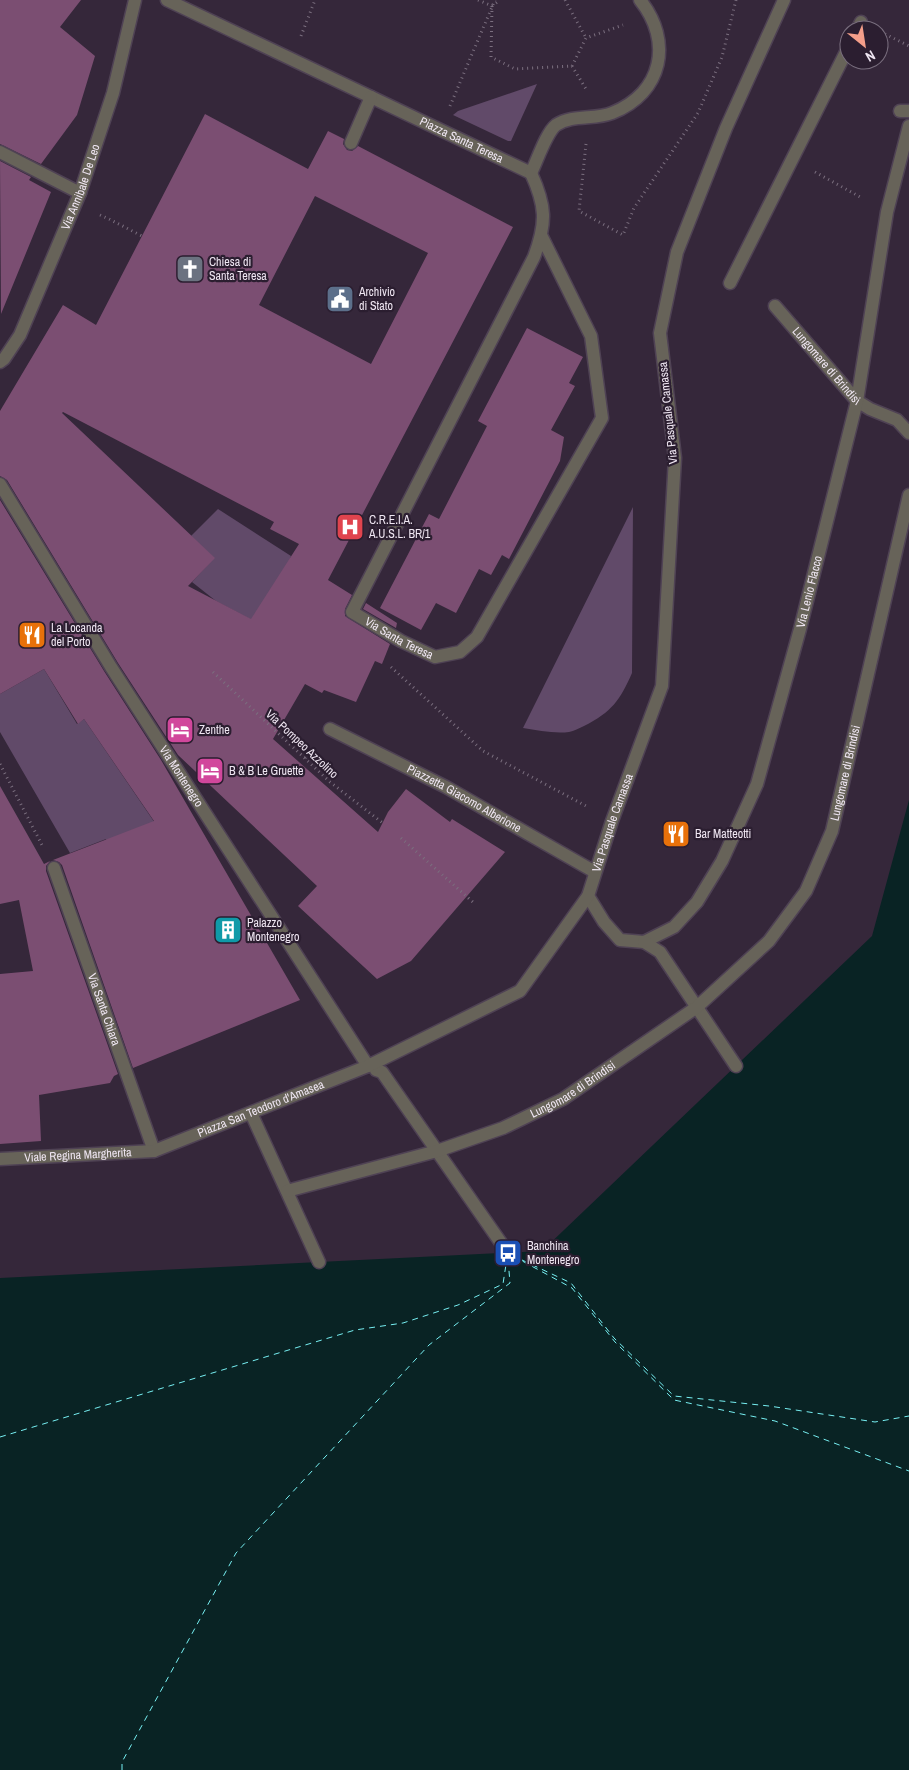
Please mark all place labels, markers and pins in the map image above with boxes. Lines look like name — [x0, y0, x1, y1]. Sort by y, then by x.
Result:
church icon: Chiesa di Santa Teresa — [175, 254, 205, 284]
place label: Chiesa di Santa Teresa — [209, 254, 267, 284]
public building icon: Archivio di Stato — [325, 284, 355, 314]
place label: Archivio di Stato — [358, 284, 395, 314]
hospital icon: C.R.E.I.A. A.U.S.L. BR/1 — [335, 512, 365, 542]
place label: C.R.E.I.A. A.U.S.L. BR/1 — [368, 512, 431, 542]
restaurant icon: La Locanda del Porto — [17, 620, 47, 650]
place label: La Locanda del Porto — [51, 620, 103, 650]
hotel icon: Zenthe — [165, 715, 195, 745]
place label: Zenthe — [199, 722, 230, 738]
hotel icon: B & B Le Gruette — [195, 756, 225, 786]
place label: B & B Le Gruette — [229, 763, 303, 779]
restaurant icon: Bar Matteotti — [661, 819, 691, 849]
place label: Bar Matteotti — [695, 826, 751, 842]
building icon: Palazzo Montenegro — [213, 915, 243, 945]
place label: Palazzo Montenegro — [247, 915, 300, 945]
bus stop icon: Banchina Montenegro — [493, 1238, 523, 1268]
place label: Banchina Montenegro — [527, 1238, 580, 1268]

